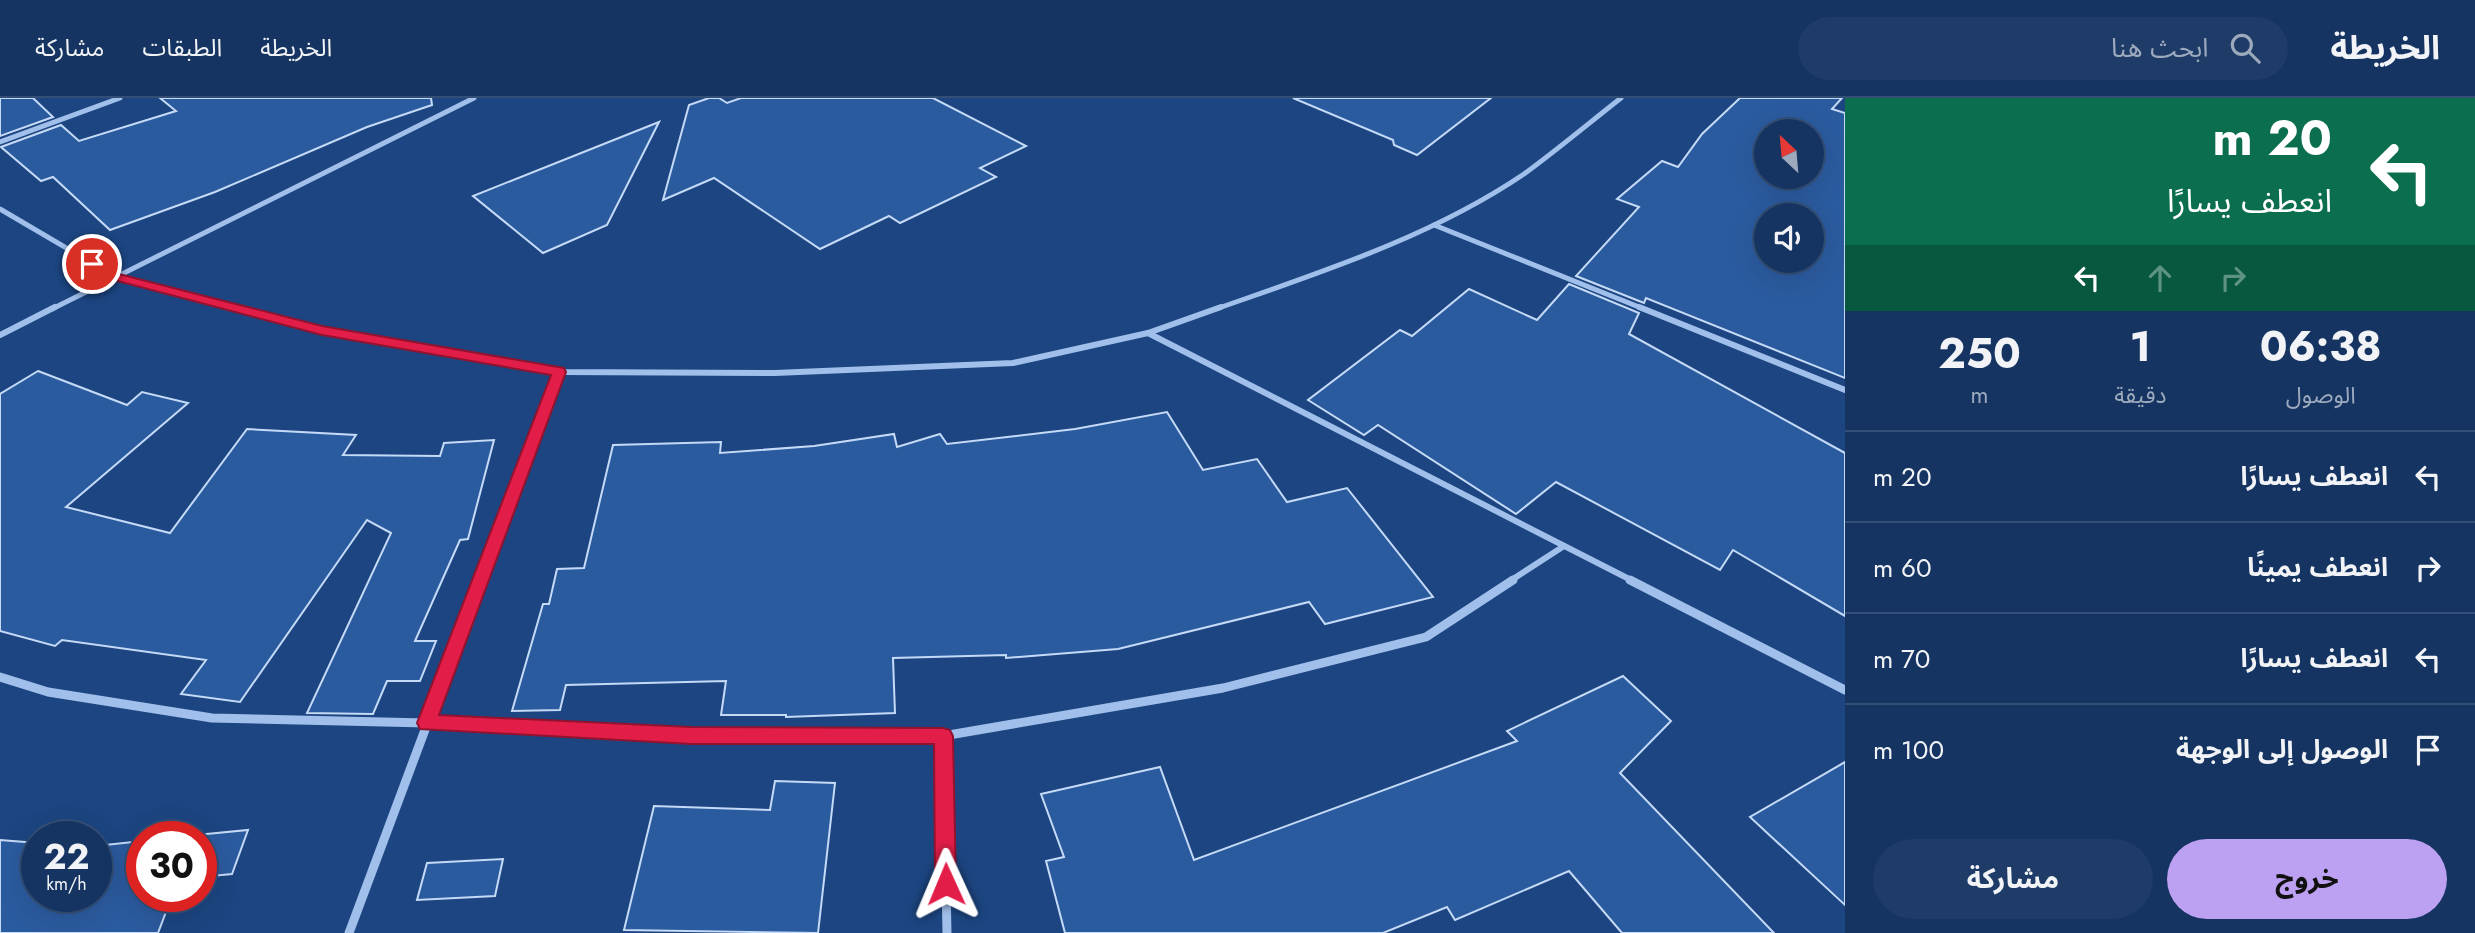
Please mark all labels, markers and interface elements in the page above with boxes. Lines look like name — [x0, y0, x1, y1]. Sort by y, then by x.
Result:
search box — [1798, 17, 2288, 80]
text: الخريطة — [2330, 24, 2440, 71]
text: ابحث هنا — [2111, 29, 2208, 67]
icon: search — [2226, 29, 2264, 67]
text: مشاركة — [35, 30, 104, 65]
text: الطبقات — [142, 30, 222, 65]
text: الخريطة — [260, 30, 332, 65]
text: 20 m — [2213, 103, 2332, 173]
north arrow — [1754, 119, 1824, 189]
map controls — [1754, 119, 1824, 273]
icon: left — [2356, 126, 2447, 217]
text: انعطف يسارًا — [2167, 178, 2332, 224]
button: sound — [1754, 203, 1824, 273]
pin — [62, 234, 122, 294]
icon: arrive — [73, 245, 111, 283]
icon: left — [2068, 259, 2106, 297]
icon: ahead — [2141, 259, 2179, 297]
icon: right — [2214, 259, 2252, 297]
text: 1 — [2130, 316, 2151, 377]
text: 06:38 — [2260, 316, 2382, 377]
text: 250 — [1938, 323, 2021, 384]
text: m — [1971, 378, 1989, 412]
text: دقيقة — [2114, 378, 2167, 412]
text: الوصول — [2286, 378, 2356, 412]
text: انعطف يسارًا — [2241, 457, 2388, 495]
text: 20 m — [1873, 458, 1932, 496]
icon: left — [2409, 458, 2447, 496]
text: انعطف يمينًا — [2247, 548, 2388, 586]
text: 60 m — [1873, 549, 1932, 587]
icon: right — [2409, 549, 2447, 587]
text: انعطف يسارًا — [2241, 639, 2388, 677]
text: 70 m — [1873, 640, 1930, 678]
icon: left — [2409, 640, 2447, 678]
text: الوصول إلى الوجهة — [2176, 730, 2388, 768]
text: 100 m — [1873, 731, 1944, 769]
icon: arrive — [2409, 731, 2447, 769]
speed limit sign: 30 — [126, 821, 217, 912]
text: 22 — [44, 832, 89, 882]
button: مشاركة — [1873, 839, 2153, 919]
button: خروج — [2167, 839, 2447, 919]
position arrow — [909, 847, 983, 921]
text: km/h — [46, 871, 87, 897]

